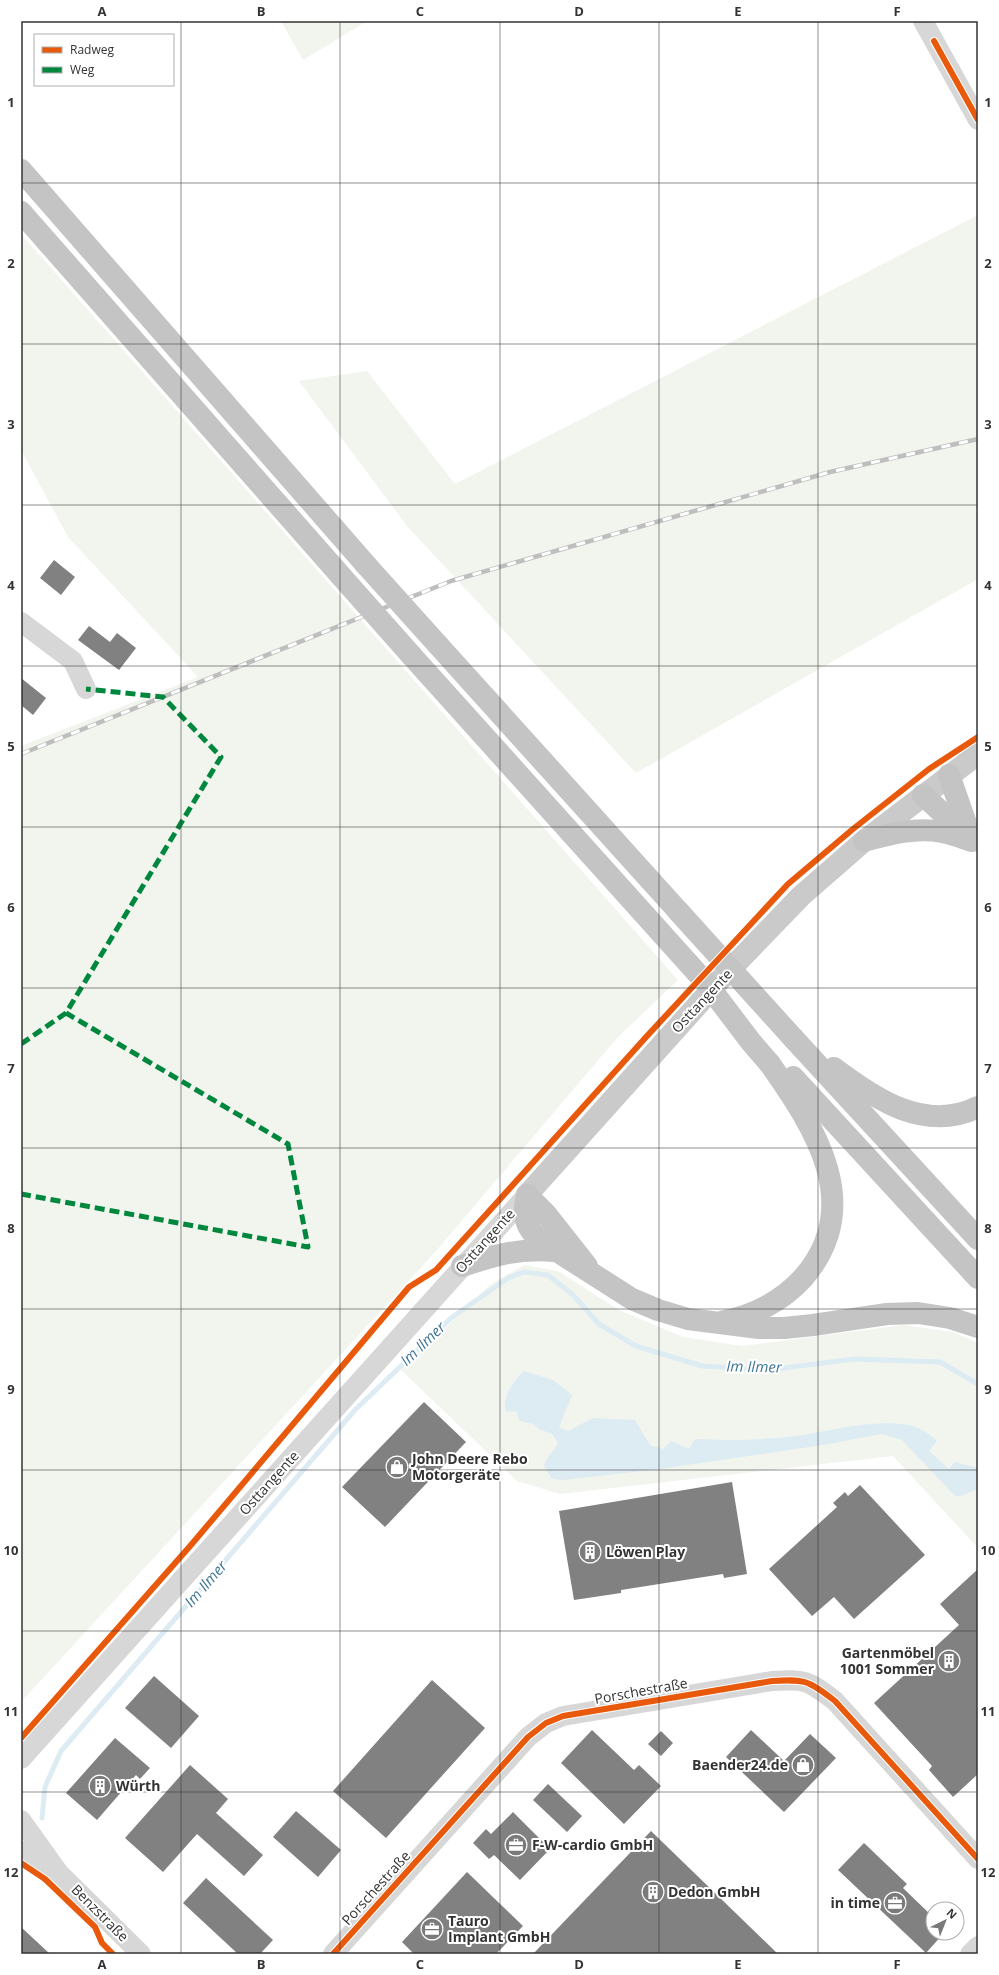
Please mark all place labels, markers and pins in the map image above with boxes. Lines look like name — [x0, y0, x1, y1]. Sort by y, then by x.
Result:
place label: John Deere Rebo Motorgeräte — [410, 1449, 528, 1484]
shop icon: John Deere Rebo Motorgeräte — [384, 1454, 410, 1480]
building icon: Löwen Play — [577, 1539, 603, 1565]
place label: Löwen Play — [606, 1542, 685, 1561]
place label: Gartenmöbel 1001 Sommer — [840, 1643, 935, 1678]
building icon: Gartenmöbel 1001 Sommer — [936, 1648, 962, 1674]
shop icon: Baender24.de — [790, 1752, 816, 1778]
place label: Baender24.de — [692, 1755, 788, 1774]
building icon: Würth — [87, 1773, 113, 1799]
place label: Würth — [116, 1776, 160, 1795]
office icon: F-W-cardio GmbH — [503, 1832, 529, 1858]
place label: F-W-cardio GmbH — [532, 1835, 653, 1854]
building icon: Dedon GmbH — [640, 1879, 666, 1905]
place label: Dedon GmbH — [668, 1882, 760, 1901]
office icon: in time — [882, 1890, 908, 1916]
place label: in time — [831, 1893, 880, 1912]
place label: Tauro Implant GmbH — [448, 1911, 550, 1946]
office icon: Tauro Implant GmbH — [419, 1916, 445, 1942]

